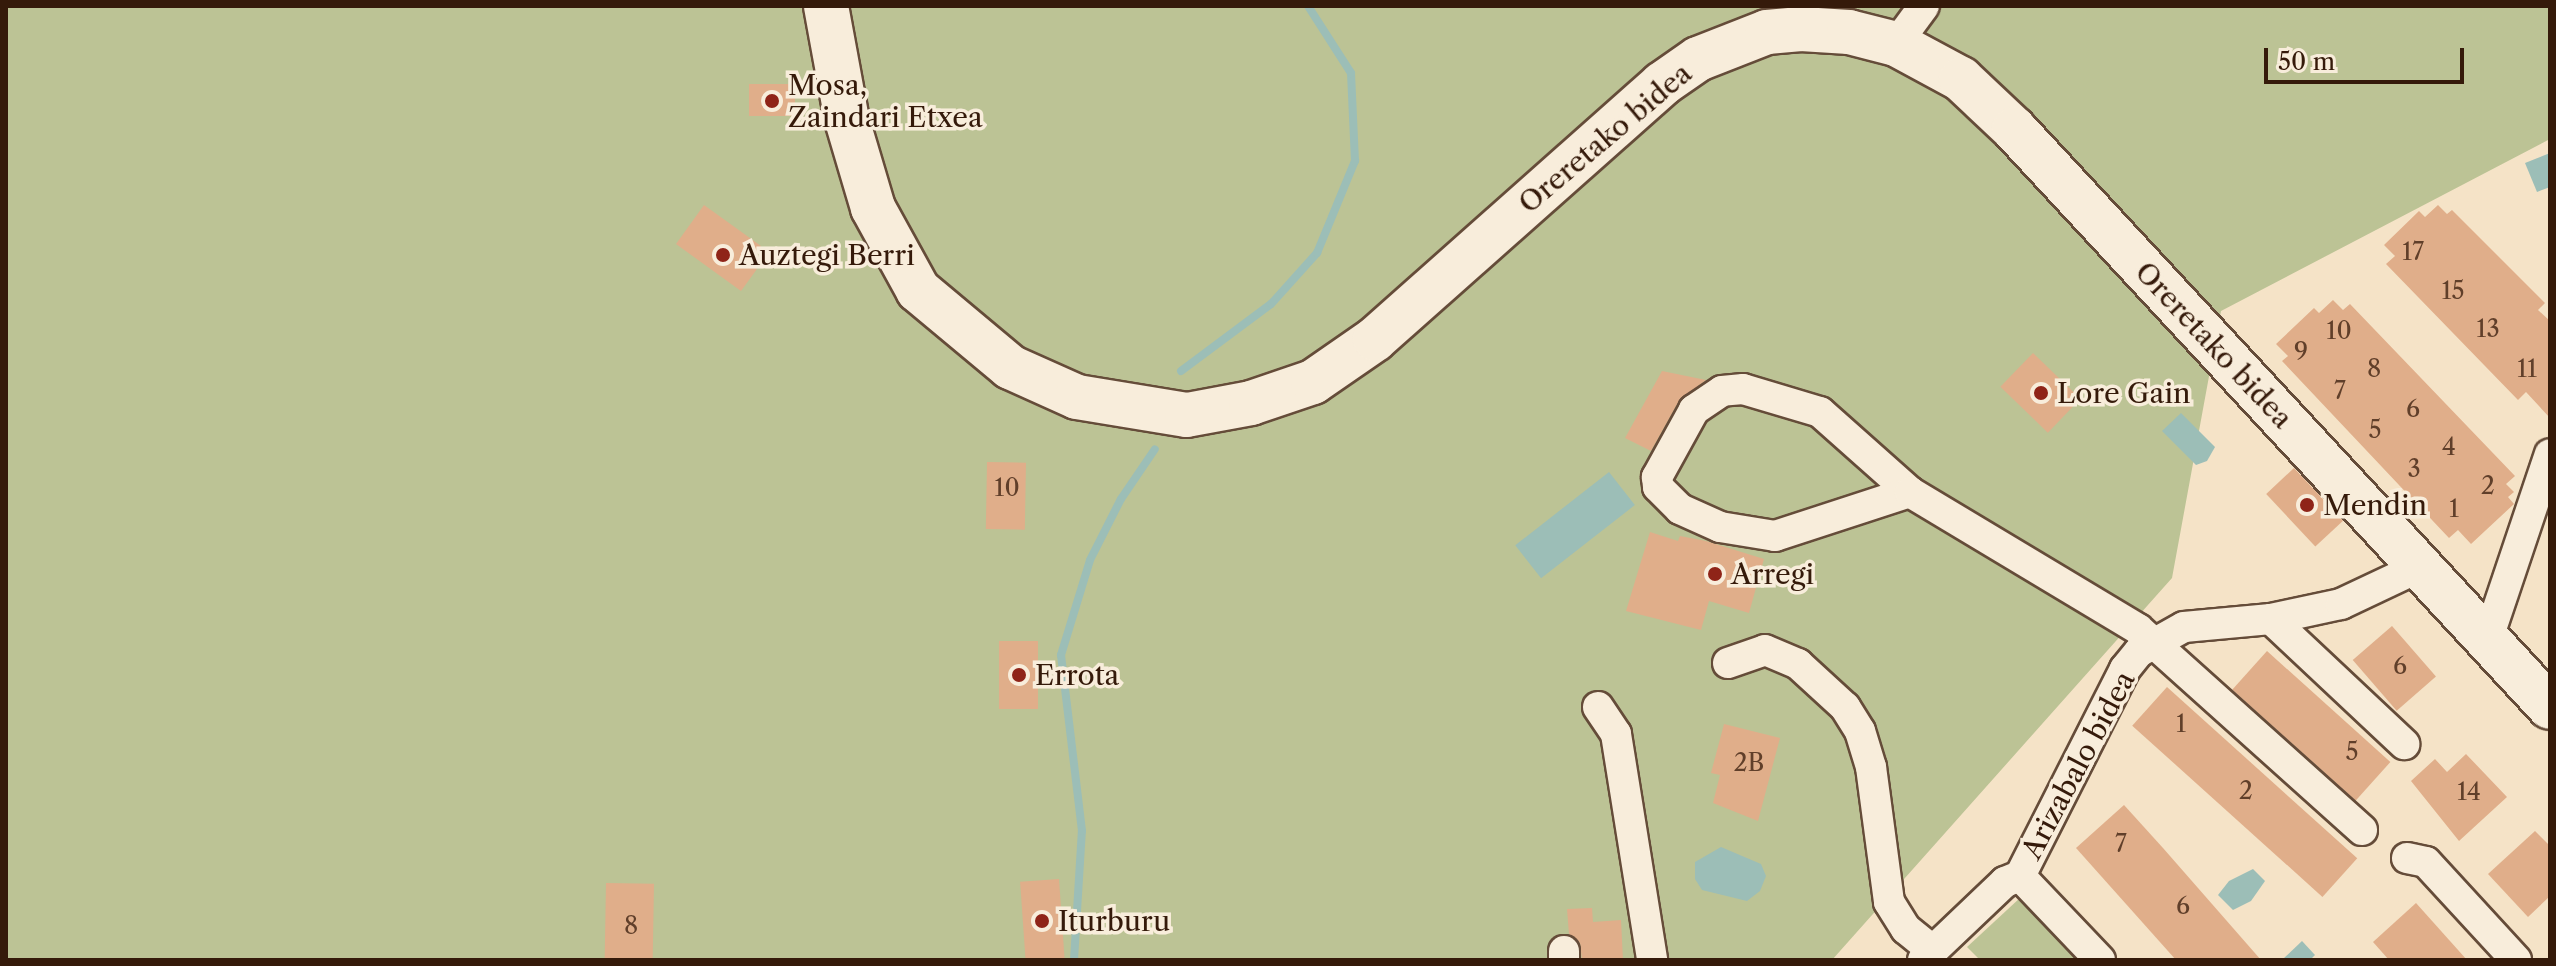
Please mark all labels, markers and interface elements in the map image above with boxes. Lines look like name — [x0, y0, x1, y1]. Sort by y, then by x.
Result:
scale bar — [2268, 32, 2468, 82]
text: 50 m — [2278, 47, 2335, 76]
street label: Oreretako bidea — [1512, 56, 1698, 220]
place label: Mosa, Zaindari Etxea — [788, 68, 983, 134]
marker: Mosa, Zaindari Etxea — [763, 92, 781, 110]
place label: Auztegi Berri — [739, 238, 915, 272]
house number: 17 — [2402, 238, 2424, 266]
marker: Auztegi Berri — [714, 246, 732, 264]
street label: Oreretako bidea — [2128, 255, 2300, 435]
house number: 15 — [2441, 277, 2465, 305]
house number: 13 — [2476, 315, 2500, 343]
house number: 10 — [2326, 317, 2352, 345]
house number: 9 — [2294, 338, 2308, 366]
house number: 8 — [2367, 355, 2381, 383]
house number: 11 — [2517, 355, 2537, 383]
place label: Lore Gain — [2057, 376, 2190, 410]
house number: 7 — [2334, 377, 2346, 405]
marker: Lore Gain — [2032, 384, 2050, 402]
house number: 6 — [2406, 395, 2420, 423]
house number: 5 — [2368, 416, 2382, 444]
house number: 4 — [2442, 433, 2456, 461]
house number: 3 — [2407, 455, 2421, 483]
house number: 2 — [2481, 472, 2495, 500]
house number: 10 — [994, 474, 1020, 502]
place label: Mendin — [2323, 488, 2427, 522]
house number: 1 — [2449, 495, 2459, 523]
marker: Mendin — [2298, 496, 2316, 514]
place label: Arregi — [1731, 557, 1814, 591]
marker: Arregi — [1706, 565, 1724, 583]
house number: 6 — [2393, 652, 2407, 680]
place label: Errota — [1035, 658, 1119, 692]
street label: Arizabalo bidea — [2014, 665, 2142, 865]
marker: Errota — [1010, 666, 1028, 684]
house number: 1 — [2176, 710, 2186, 738]
house number: 5 — [2345, 738, 2359, 766]
house number: 2B — [1734, 749, 1764, 777]
house number: 2 — [2239, 777, 2253, 805]
house number: 14 — [2457, 778, 2481, 806]
house number: 7 — [2115, 830, 2127, 858]
house number: 6 — [2176, 892, 2190, 920]
place label: Iturburu — [1058, 904, 1170, 938]
house number: 8 — [624, 912, 638, 940]
marker: Iturburu — [1033, 912, 1051, 930]

